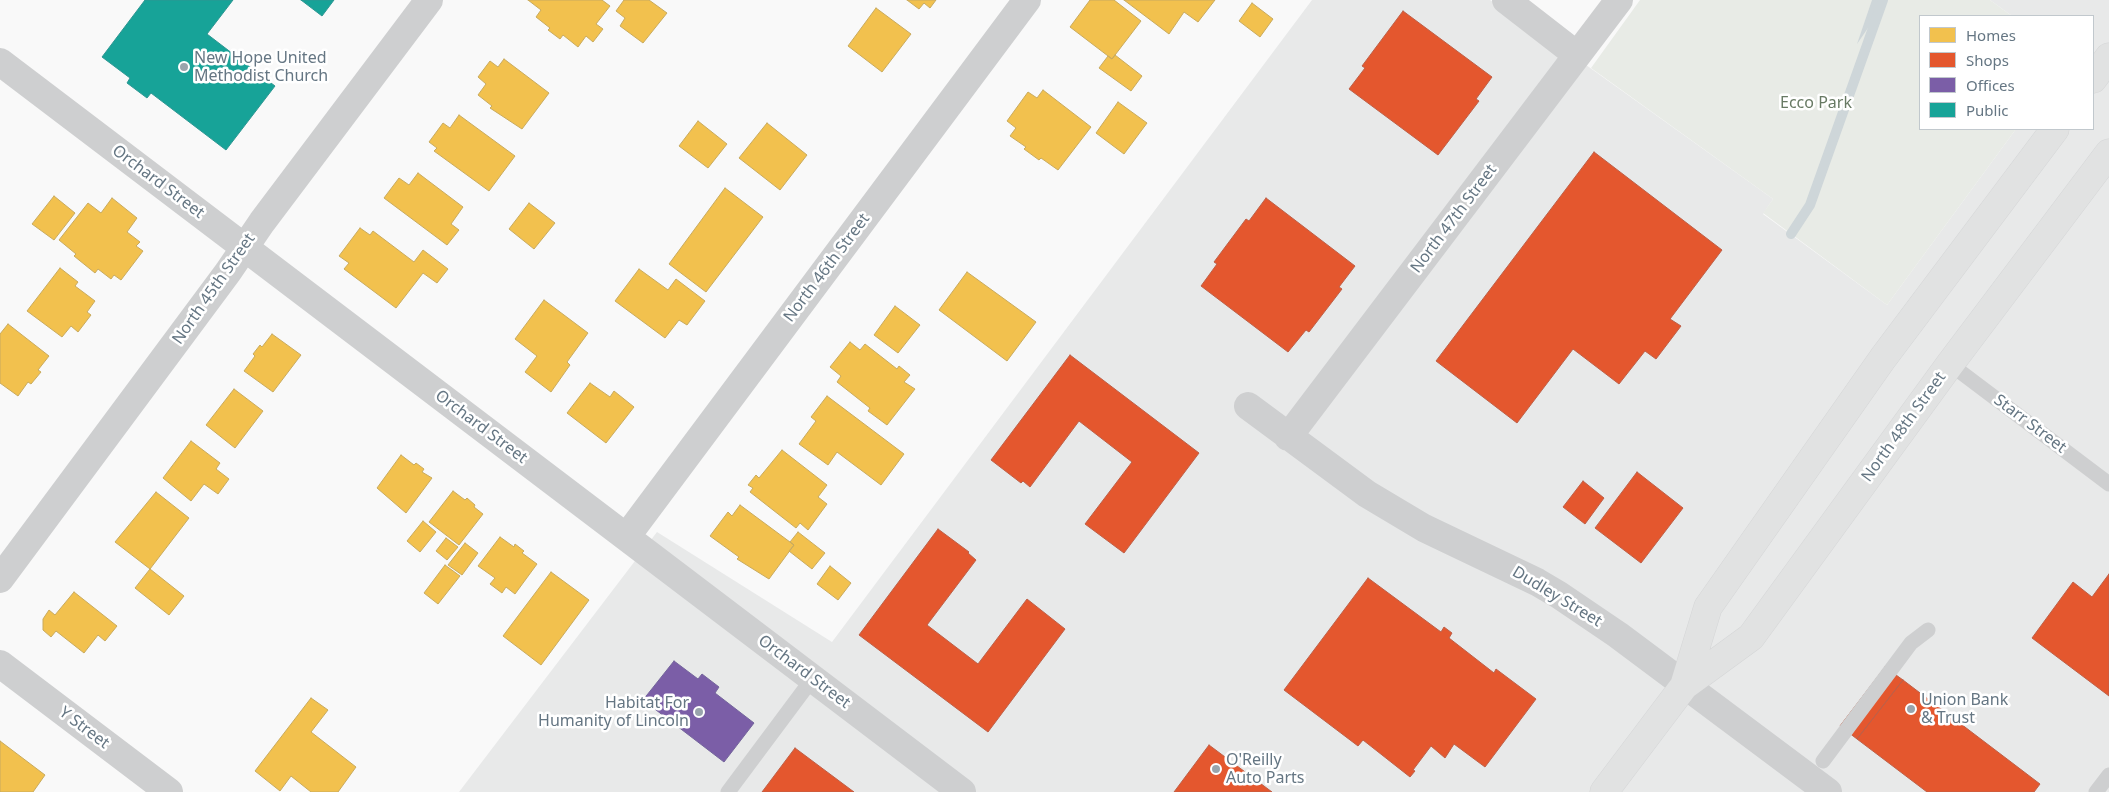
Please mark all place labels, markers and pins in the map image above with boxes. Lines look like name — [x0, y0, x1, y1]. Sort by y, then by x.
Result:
place label: New Hope United Methodist Church — [194, 48, 328, 86]
marker: New Hope United Methodist Church — [178, 61, 190, 73]
place label: Union Bank & Trust — [1921, 690, 2008, 728]
place label: Habitat For Humanity of Lincoln — [538, 693, 689, 731]
marker: Union Bank & Trust — [1905, 703, 1917, 715]
marker: Habitat For Humanity of Lincoln — [693, 706, 705, 718]
place label: O'Reilly Auto Parts — [1226, 750, 1304, 788]
marker: O'Reilly Auto Parts — [1210, 763, 1222, 775]

